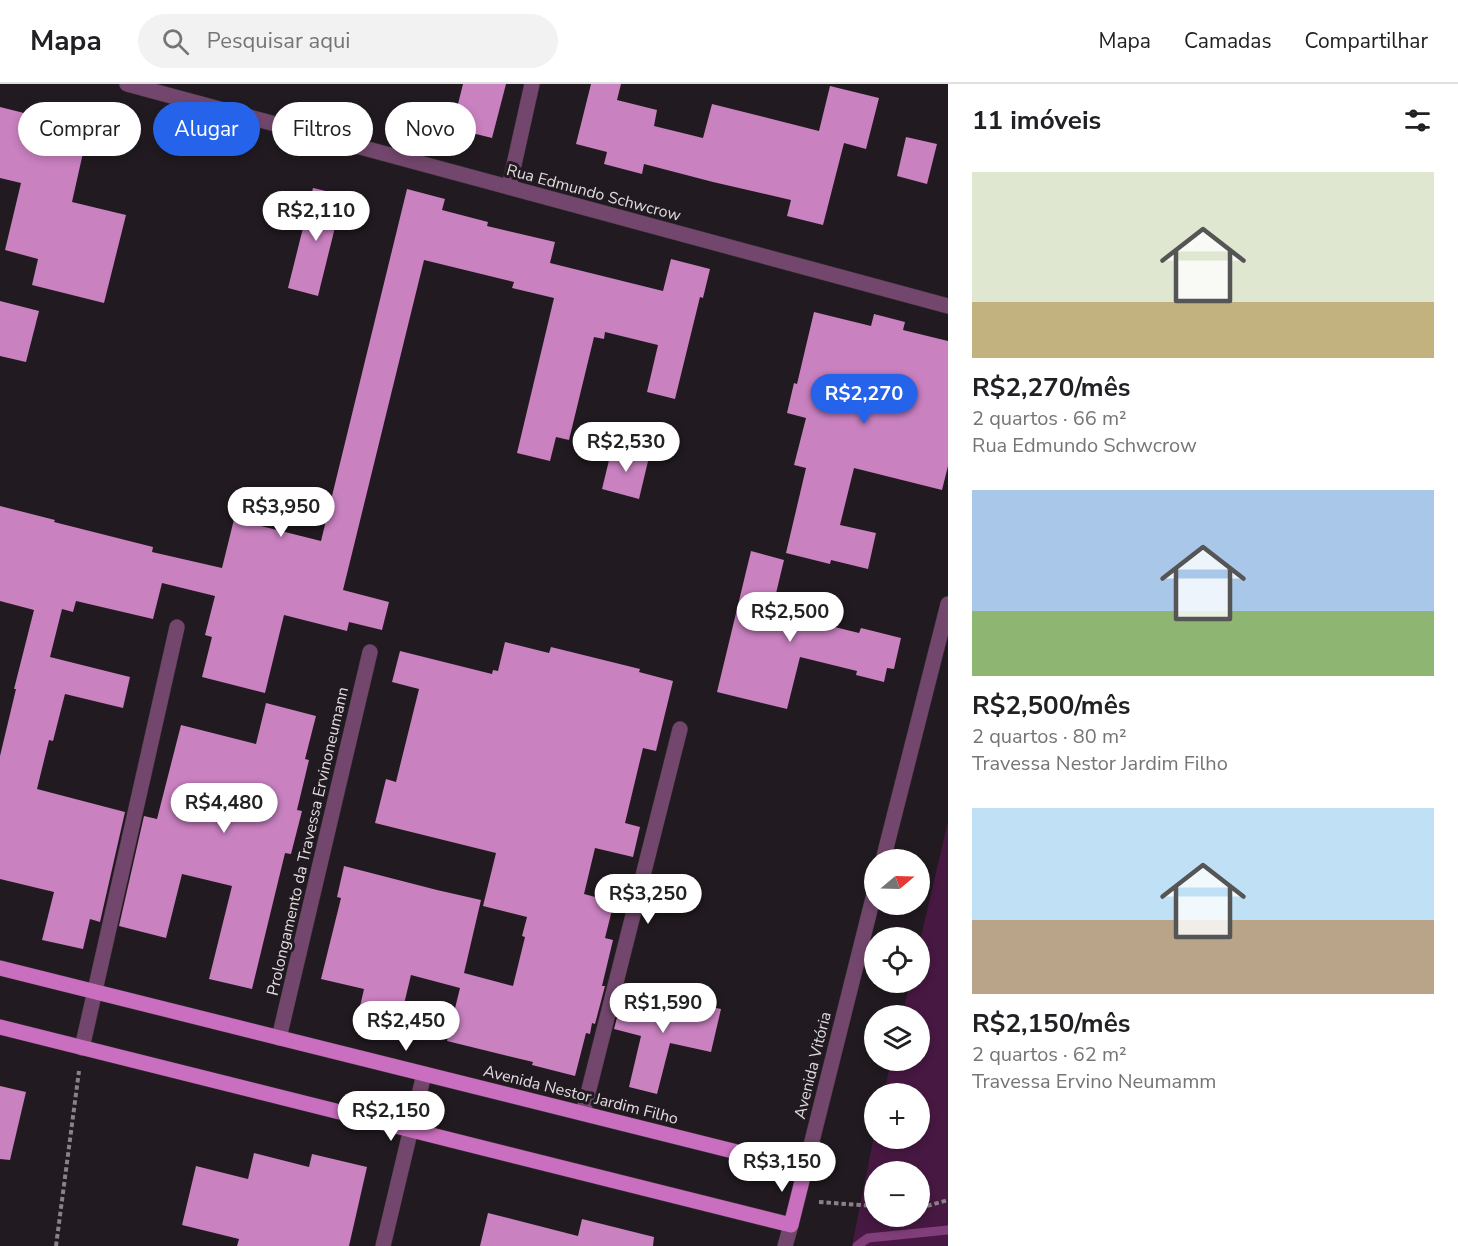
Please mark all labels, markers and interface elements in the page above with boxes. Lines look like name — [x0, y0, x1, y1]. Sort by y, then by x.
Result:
search box — [138, 14, 558, 68]
text: Mapa — [30, 22, 102, 60]
icon: search — [159, 25, 192, 58]
text: Pesquisar aqui — [207, 26, 350, 56]
text: Mapa — [1099, 27, 1151, 55]
text: Camadas — [1184, 27, 1271, 55]
text: Compartilhar — [1304, 27, 1428, 55]
chip: Comprar — [18, 102, 141, 156]
chip: Alugar — [153, 102, 260, 156]
chip: Filtros — [272, 102, 373, 156]
chip: Novo — [385, 102, 476, 156]
text: 11 imóveis — [972, 103, 1101, 138]
icon: filters — [1401, 104, 1434, 137]
street label: Rua Edmundo Schwcrow — [504, 159, 684, 227]
pin: R$2,110 — [261, 191, 371, 242]
text: R$2,110 — [277, 197, 355, 224]
icon: home — [1149, 211, 1257, 319]
text: R$2,270/mês — [972, 370, 1130, 405]
pin: R$2,270 — [809, 374, 919, 425]
text: R$2,270 — [825, 380, 903, 407]
text: 2 quartos · 66 m² — [972, 405, 1127, 432]
pin: R$2,530 — [571, 422, 681, 473]
text: R$2,530 — [587, 428, 665, 455]
text: Rua Edmundo Schwcrow — [972, 432, 1197, 459]
pin: R$3,950 — [226, 487, 336, 538]
text: R$3,950 — [242, 493, 320, 520]
icon: home — [1149, 529, 1257, 637]
pin: R$2,500 — [735, 592, 845, 643]
text: R$2,500 — [751, 598, 829, 625]
street label: Prolongamento da Travessa Ervinoneumann — [262, 685, 354, 998]
text: R$2,500/mês — [972, 688, 1130, 723]
text: 2 quartos · 80 m² — [972, 723, 1127, 750]
text: Travessa Nestor Jardim Filho — [972, 750, 1228, 777]
pin: R$4,480 — [169, 783, 279, 834]
text: R$4,480 — [185, 789, 263, 816]
icon: home — [1149, 847, 1257, 955]
north arrow — [864, 849, 930, 915]
map controls — [864, 849, 930, 1227]
pin: R$3,250 — [593, 874, 703, 925]
text: R$3,250 — [609, 880, 687, 907]
button: locate — [864, 927, 930, 993]
pin: R$1,590 — [608, 983, 718, 1034]
text: R$1,590 — [624, 989, 702, 1016]
pin: R$2,450 — [351, 1001, 461, 1052]
button: layers — [864, 1005, 930, 1071]
text: R$2,150/mês — [972, 1006, 1130, 1041]
text: R$2,450 — [367, 1007, 445, 1034]
street label: Avenida Vitória — [789, 1009, 837, 1121]
text: 2 quartos · 62 m² — [972, 1041, 1127, 1068]
street label: Avenida Nestor Jardim Filho — [481, 1060, 681, 1130]
text: Travessa Ervino Neumamm — [972, 1068, 1216, 1095]
button: + — [864, 1083, 930, 1149]
pin: R$2,150 — [336, 1091, 446, 1142]
text: R$2,150 — [352, 1097, 430, 1124]
pin: R$3,150 — [727, 1142, 837, 1193]
text: R$3,150 — [743, 1148, 821, 1175]
button: − — [864, 1161, 930, 1227]

